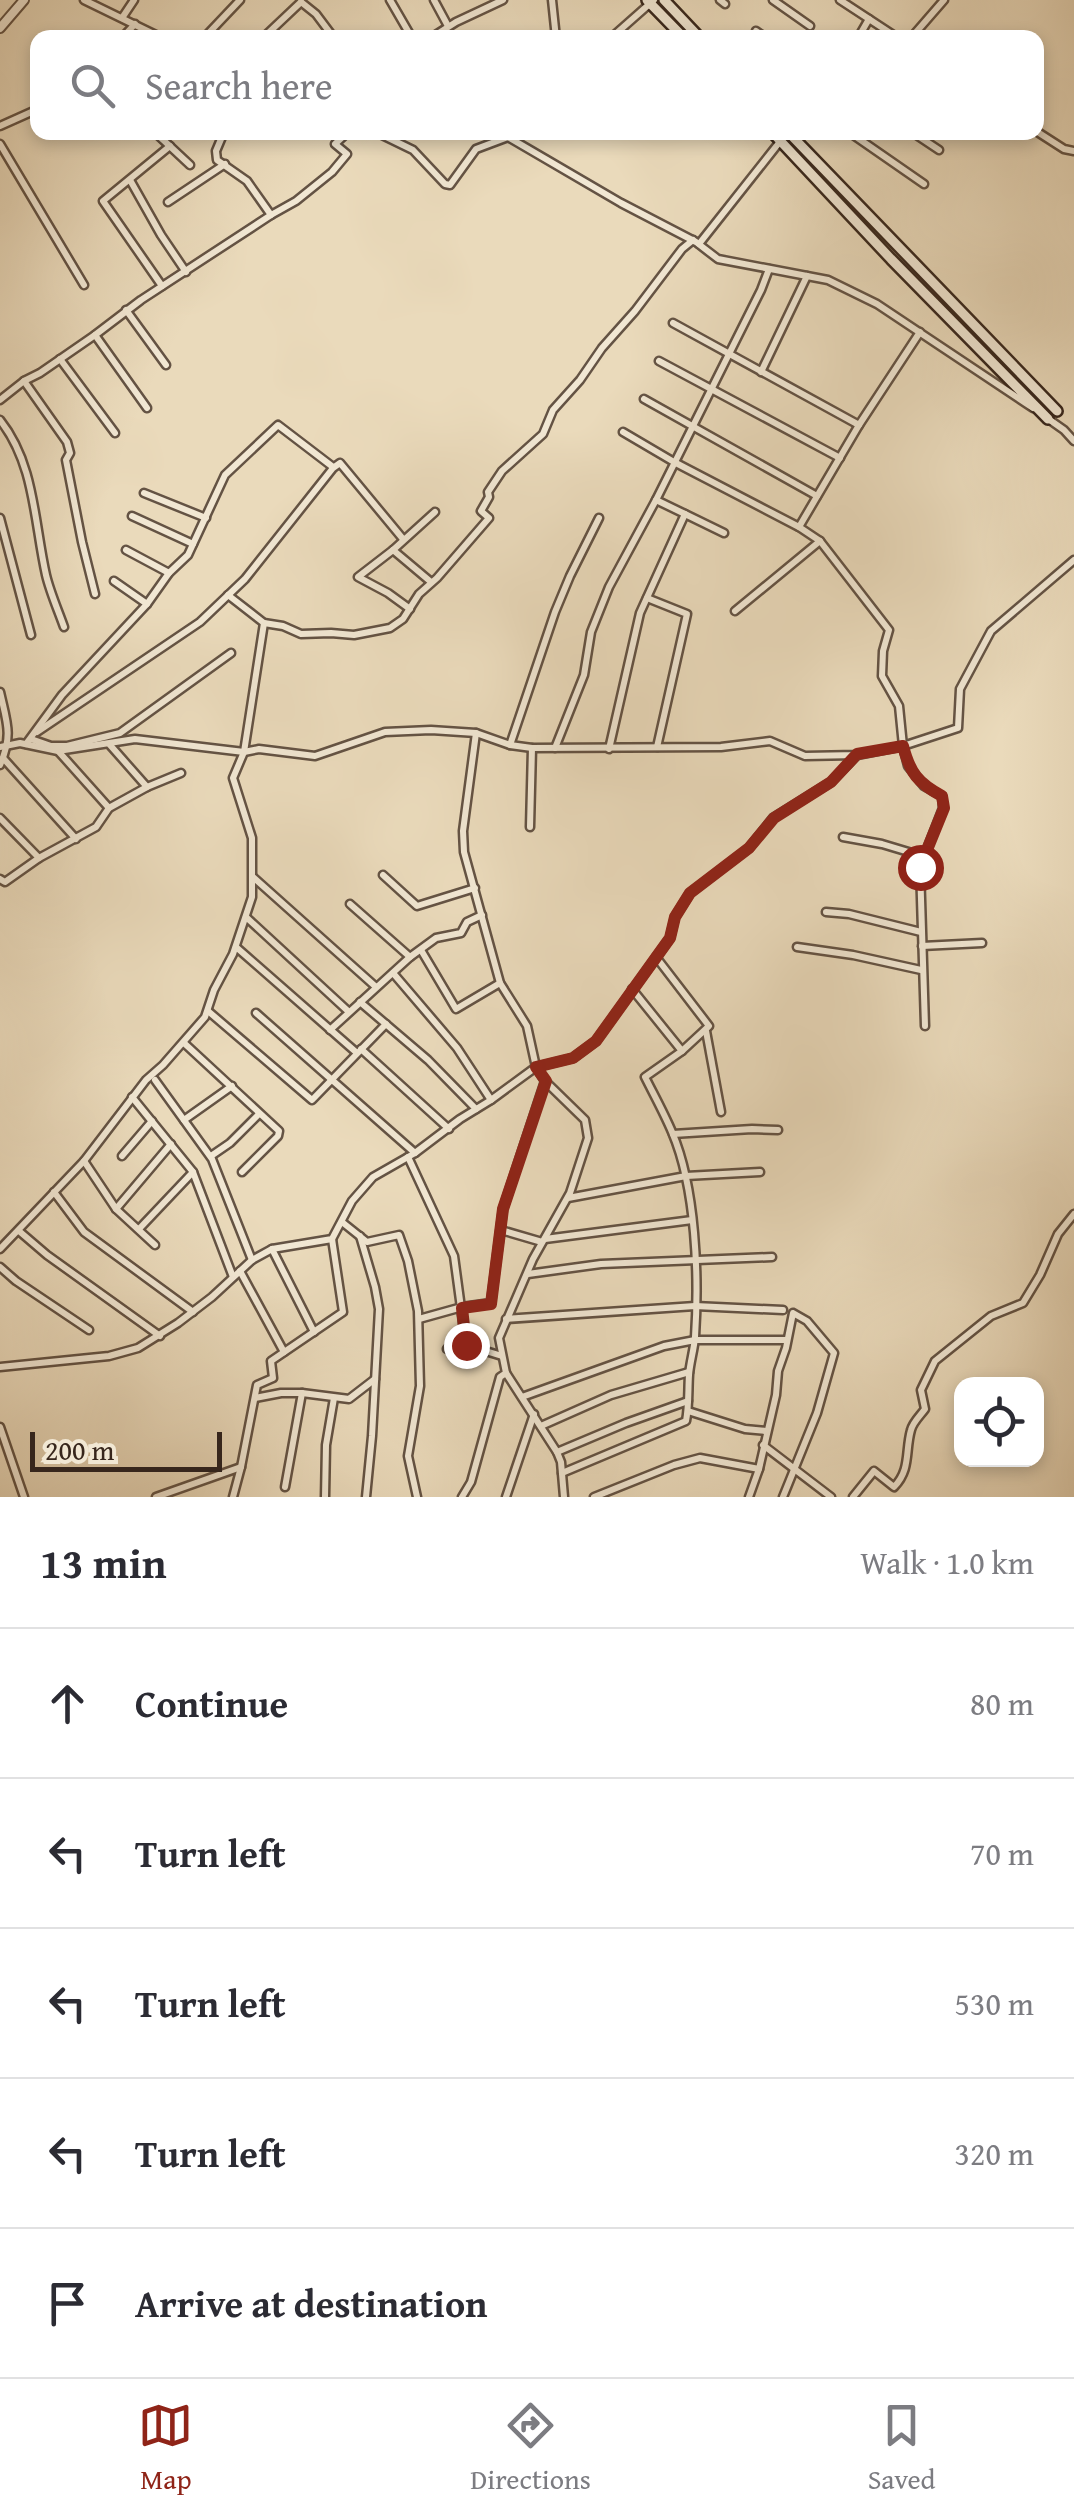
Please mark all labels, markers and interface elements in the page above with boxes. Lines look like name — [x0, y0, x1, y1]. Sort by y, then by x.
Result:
search box — [30, 30, 1044, 140]
text: Search here — [145, 57, 333, 113]
icon: search — [65, 58, 120, 113]
route start — [898, 845, 944, 891]
route end — [444, 1323, 490, 1369]
map controls — [954, 1377, 1044, 1467]
button: locate — [954, 1377, 1044, 1467]
scale bar — [30, 1427, 222, 1472]
text: 200 m — [45, 1429, 114, 1470]
text: 13 min — [40, 1532, 167, 1593]
text: Walk · 1.0 km — [860, 1539, 1034, 1586]
text: Continue — [135, 1675, 288, 1731]
icon: ahead — [40, 1676, 95, 1731]
text: 80 m — [970, 1680, 1034, 1727]
text: Turn left — [135, 1825, 286, 1881]
icon: left — [40, 1826, 95, 1881]
text: 70 m — [970, 1830, 1034, 1877]
text: Turn left — [135, 1975, 286, 2031]
icon: left — [40, 1976, 95, 2031]
text: 530 m — [955, 1980, 1034, 2027]
text: Turn left — [135, 2125, 286, 2181]
icon: left — [40, 2126, 95, 2181]
text: 320 m — [955, 2130, 1034, 2177]
text: Arrive at destination — [135, 2275, 488, 2331]
icon: arrive — [40, 2276, 95, 2331]
tab: Map — [138, 2398, 193, 2499]
tab: Directions — [470, 2398, 591, 2499]
tab: Saved — [868, 2398, 936, 2499]

